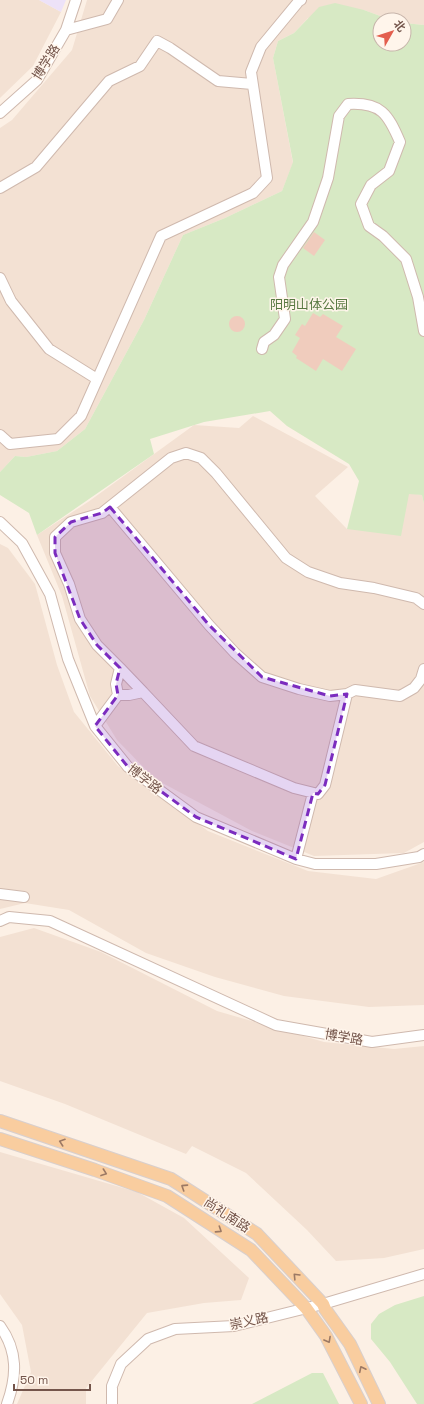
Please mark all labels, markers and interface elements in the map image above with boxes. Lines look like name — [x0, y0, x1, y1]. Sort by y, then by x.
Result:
north arrow — [372, 12, 412, 52]
text: 北 — [391, 17, 409, 34]
street label: 博学路 — [28, 41, 64, 83]
park label: 阳明山体公园 — [270, 296, 348, 313]
street label: 博学路 — [124, 760, 166, 798]
street label: 博学路 — [323, 1025, 365, 1049]
one-way arrow — [59, 1138, 66, 1147]
one-way arrow — [100, 1168, 107, 1176]
one-way arrow — [181, 1185, 188, 1192]
street label: 尚礼南路 — [201, 1194, 253, 1236]
one-way arrow — [215, 1225, 222, 1233]
one-way arrow — [294, 1273, 301, 1281]
street label: 崇义路 — [228, 1309, 270, 1333]
one-way arrow — [323, 1336, 330, 1343]
scale bar — [14, 1366, 90, 1392]
one-way arrow — [359, 1366, 367, 1373]
text: 50 m — [20, 1372, 48, 1388]

